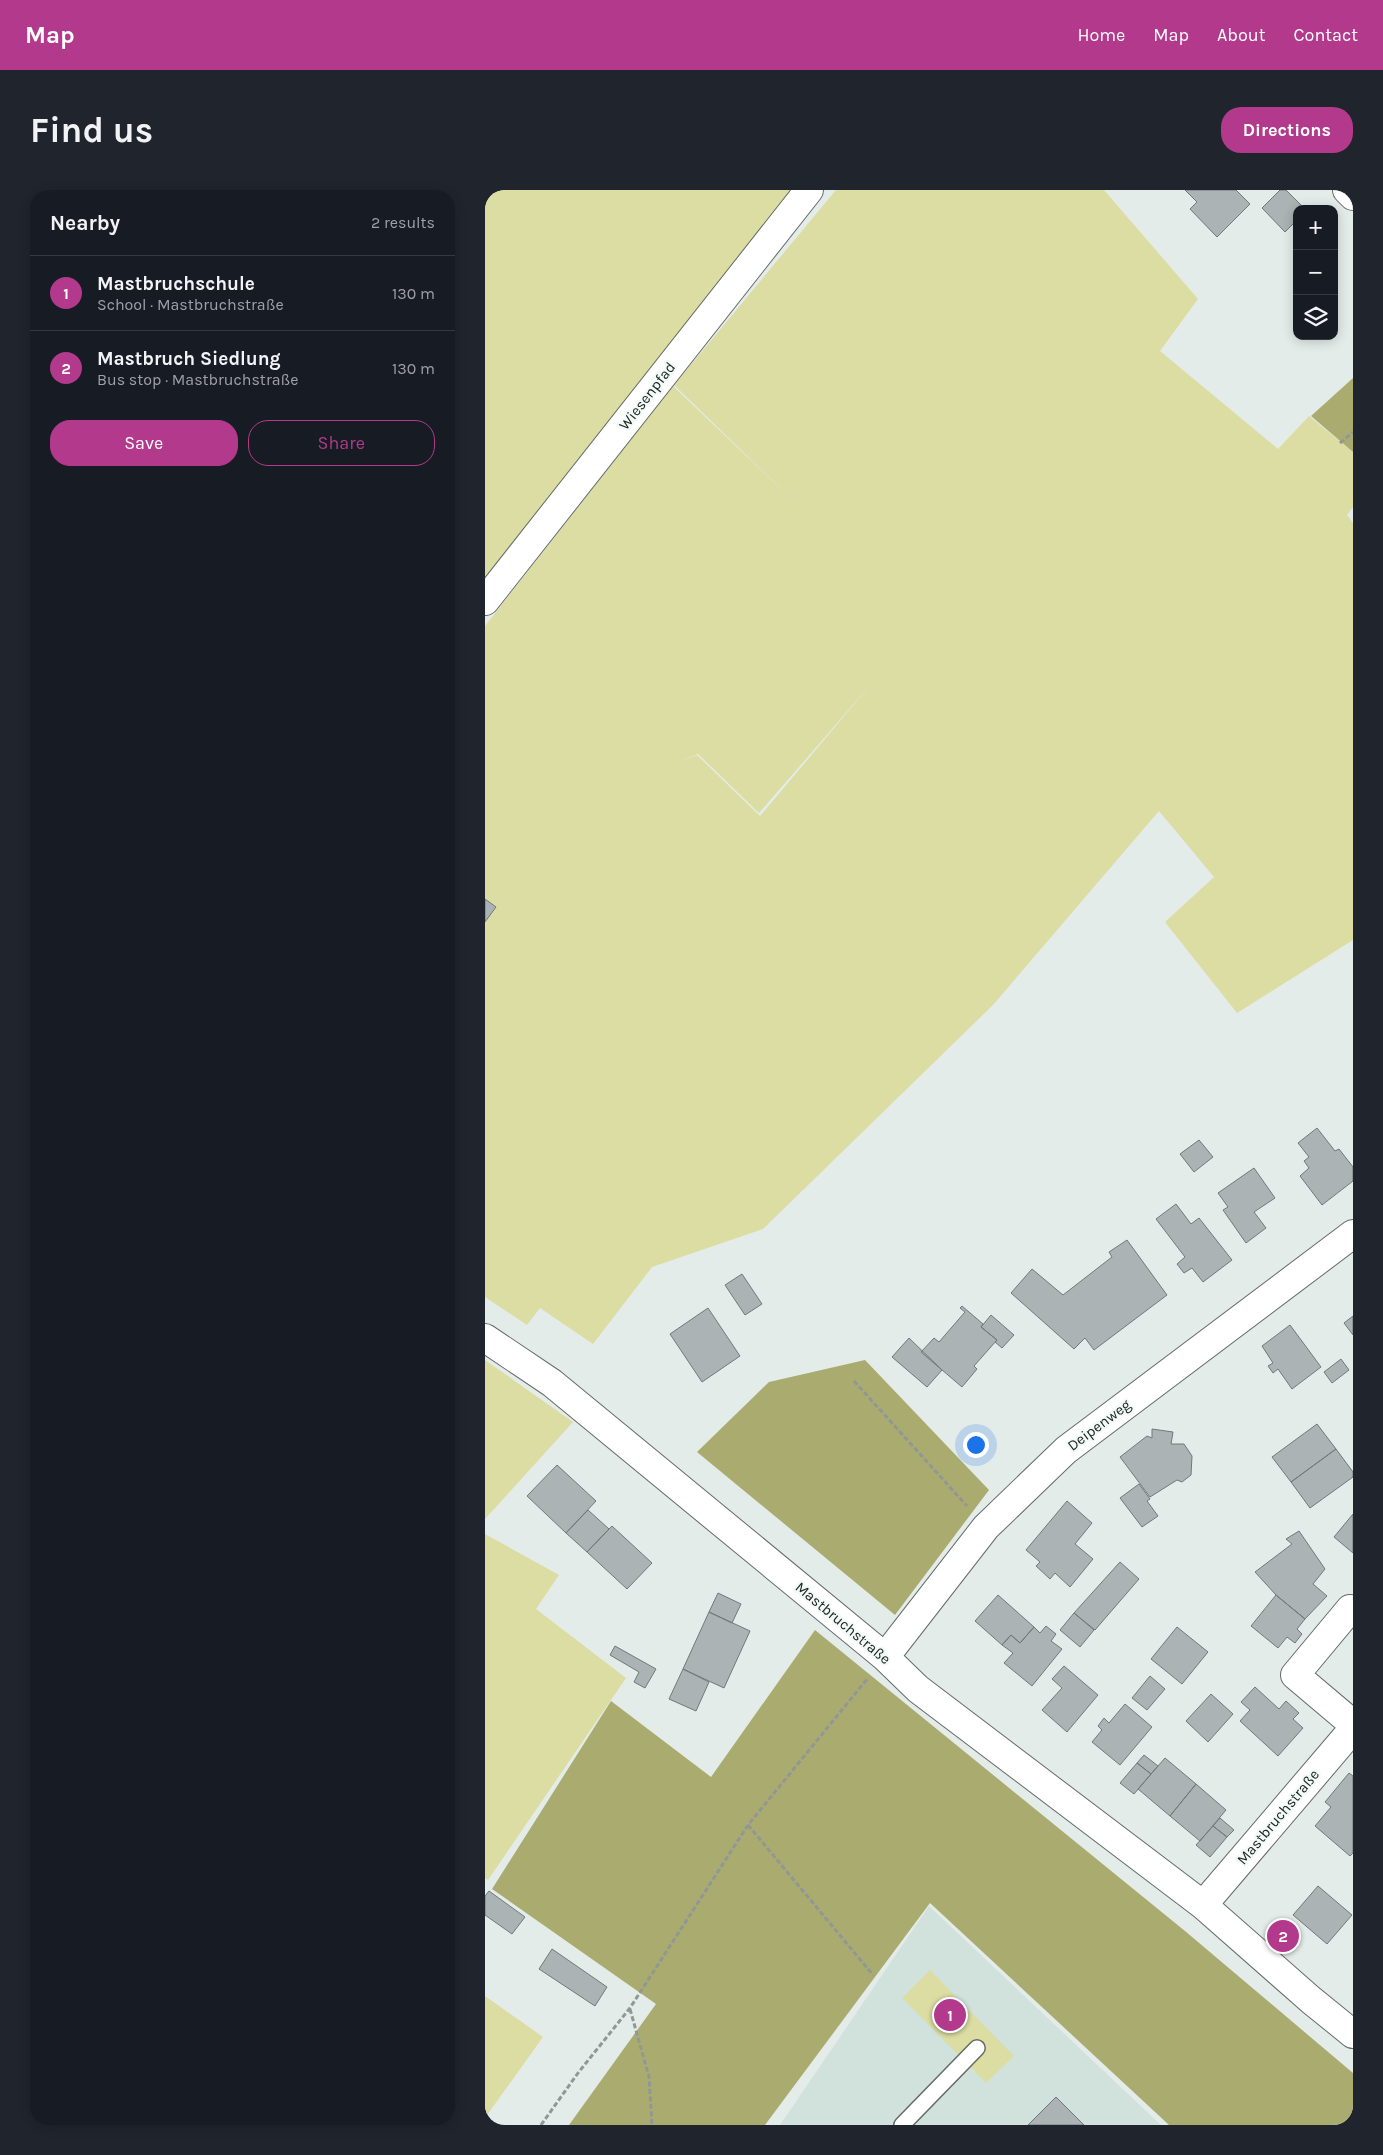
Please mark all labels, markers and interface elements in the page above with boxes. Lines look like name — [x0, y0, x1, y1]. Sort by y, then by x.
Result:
text: Map — [25, 21, 75, 49]
text: Home — [1077, 24, 1125, 46]
text: Map — [1153, 24, 1189, 46]
text: About — [1217, 24, 1266, 46]
text: Contact — [1294, 24, 1358, 46]
button: Directions — [1221, 107, 1353, 153]
text: Find us — [30, 110, 153, 151]
map controls — [1293, 205, 1338, 340]
button: + — [1293, 205, 1338, 250]
text: Nearby — [50, 211, 120, 235]
text: 2 results — [371, 213, 435, 232]
button: − — [1293, 250, 1338, 295]
text: Mastbruchschule — [97, 273, 255, 295]
text: 1 — [63, 284, 69, 303]
text: 130 m — [392, 284, 435, 303]
text: School · Mastbruchstraße — [97, 295, 284, 314]
button: layers — [1293, 295, 1338, 340]
text: Mastbruch Siedlung — [97, 348, 281, 370]
street label: Wiesenpfad — [615, 358, 679, 434]
text: 2 — [61, 359, 71, 378]
text: 130 m — [392, 359, 435, 378]
text: Bus stop · Mastbruchstraße — [97, 370, 299, 389]
button: Save — [50, 420, 238, 466]
button: Share — [248, 420, 435, 466]
street label: Deipenweg — [1064, 1395, 1135, 1455]
your location — [963, 1432, 989, 1458]
street label: Mastbruchstraße — [792, 1578, 894, 1668]
street label: Mastbruchstraße — [1233, 1766, 1323, 1868]
pin: 2 — [1267, 1917, 1299, 1955]
pin: 1 — [934, 1996, 966, 2034]

